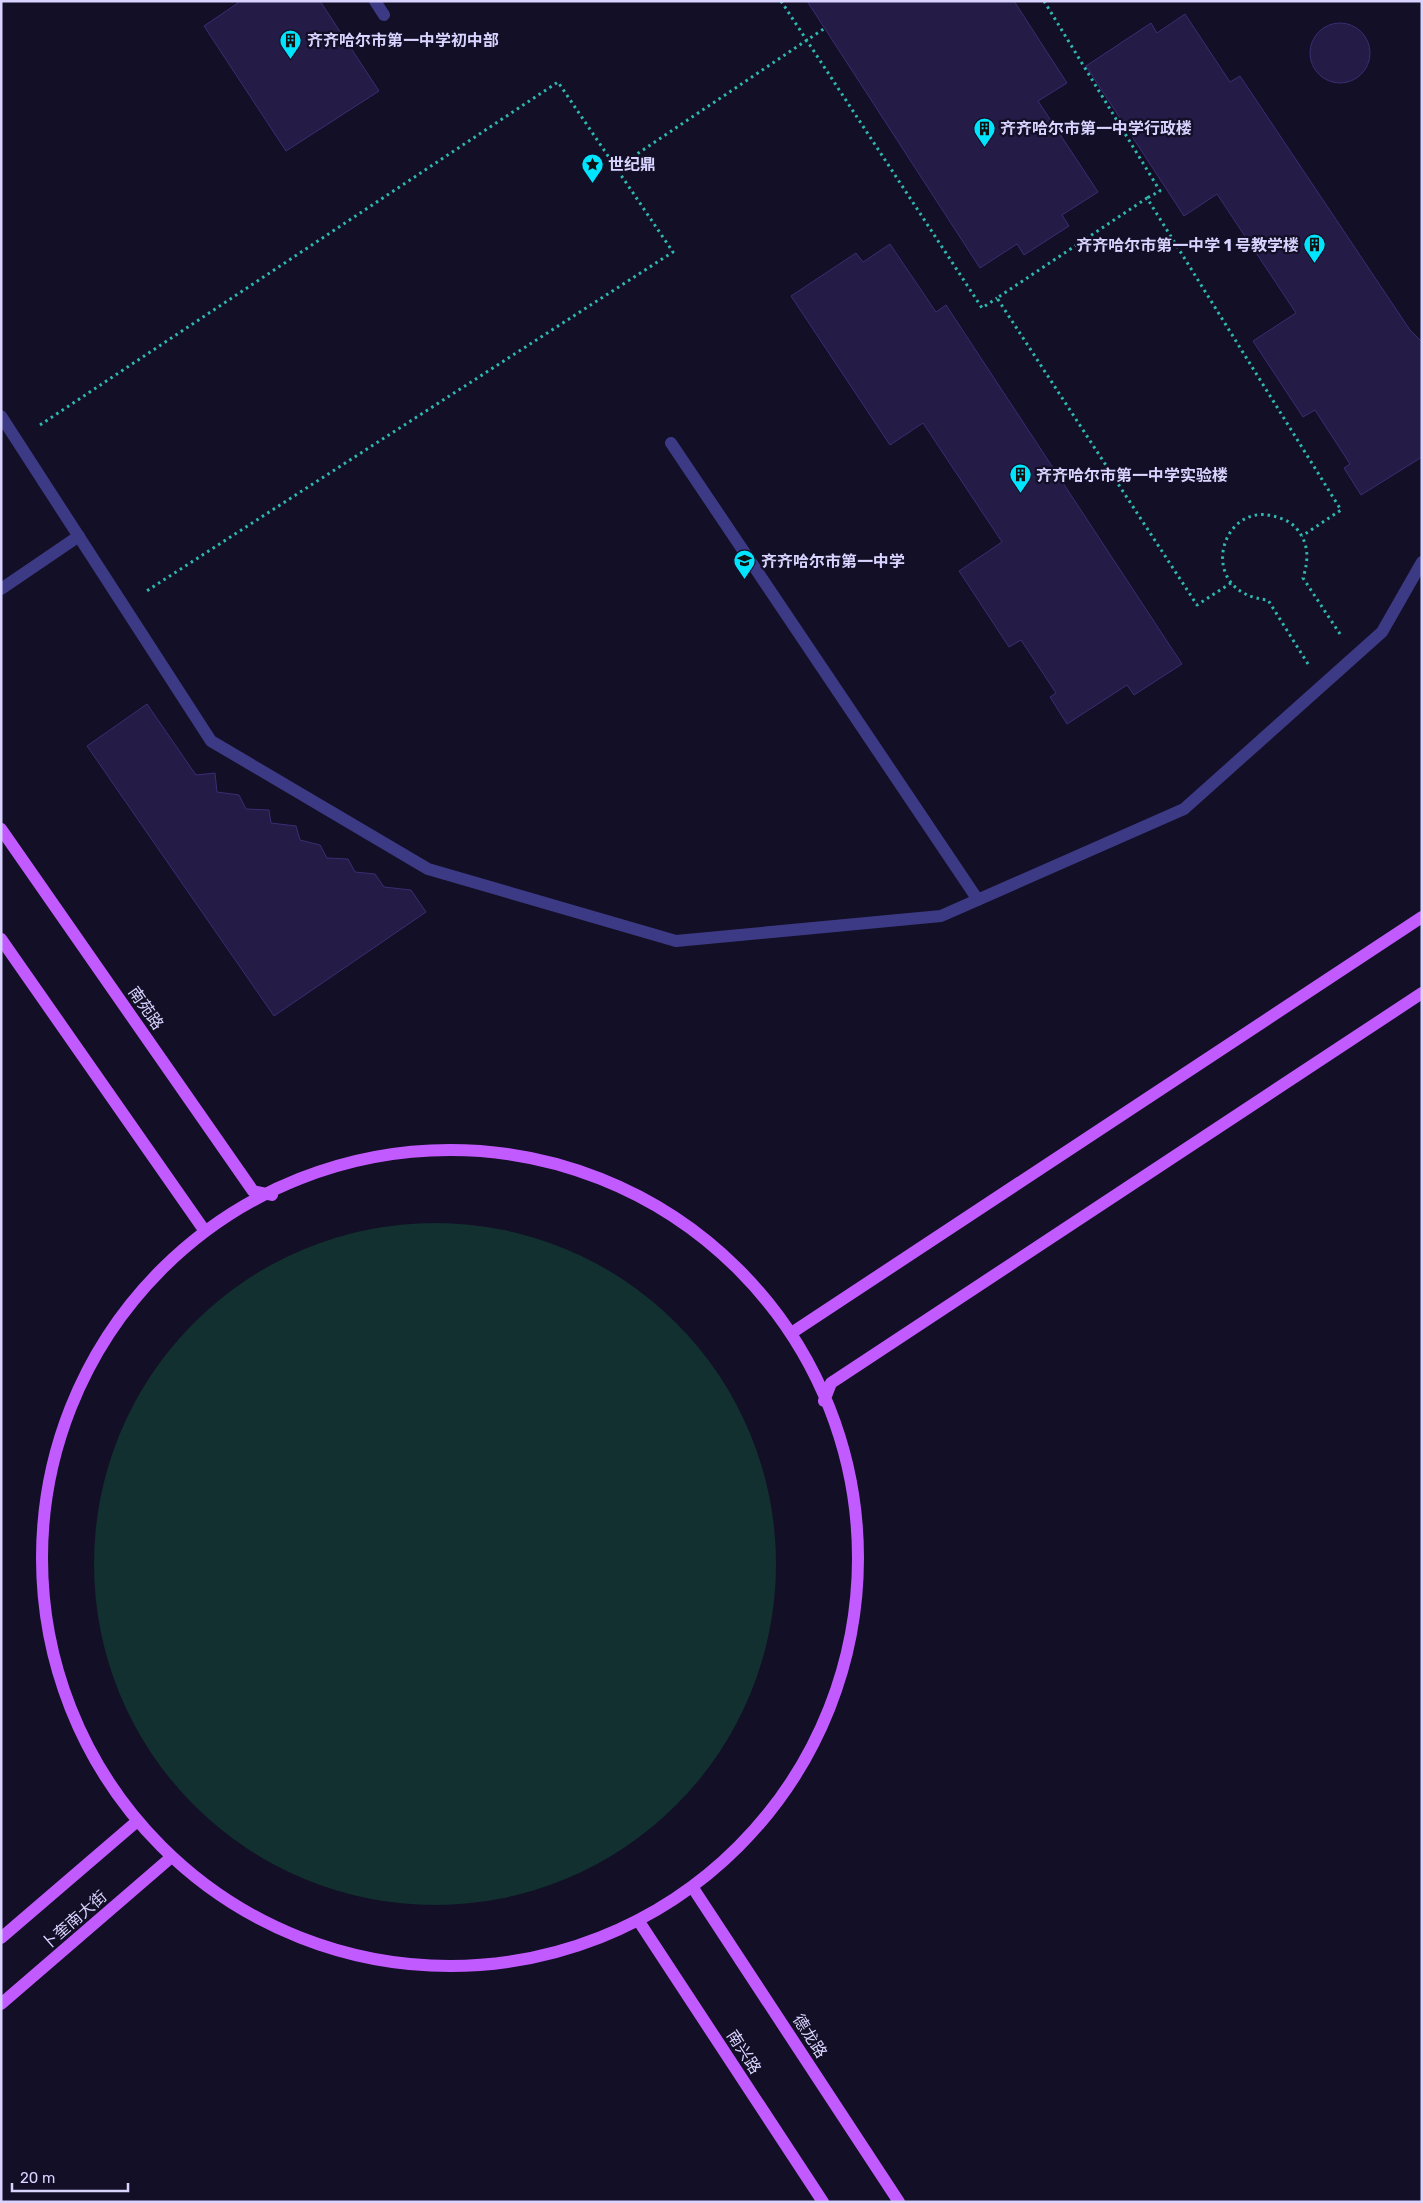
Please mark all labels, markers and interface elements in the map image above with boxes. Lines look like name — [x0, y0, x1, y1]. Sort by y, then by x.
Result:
building icon: 齐齐哈尔市第一中学初中部 — [279, 28, 303, 59]
place label: 齐齐哈尔市第一中学初中部 — [307, 31, 499, 50]
building icon: 齐齐哈尔市第一中学行政楼 — [972, 116, 996, 147]
place label: 齐齐哈尔市第一中学行政楼 — [1000, 119, 1192, 138]
place icon: 世纪鼎 — [580, 152, 604, 183]
place label: 世纪鼎 — [608, 155, 656, 174]
building icon: 齐齐哈尔市第一中学 1 号教学楼 — [1303, 233, 1327, 264]
place label: 齐齐哈尔市第一中学 1 号教学楼 — [1076, 236, 1299, 255]
building icon: 齐齐哈尔市第一中学实验楼 — [1008, 463, 1032, 494]
place label: 齐齐哈尔市第一中学实验楼 — [1036, 466, 1228, 485]
school or university icon: 齐齐哈尔市第一中学 — [733, 549, 757, 580]
place label: 齐齐哈尔市第一中学 — [761, 552, 905, 571]
street label: 南苑路 — [124, 983, 168, 1033]
street label: 卜奎南大街 — [38, 1887, 110, 1953]
street label: 德龙路 — [789, 2011, 831, 2061]
street label: 南兴路 — [723, 2027, 765, 2077]
scale bar — [12, 2160, 129, 2192]
text: 20 m — [20, 2169, 55, 2187]

